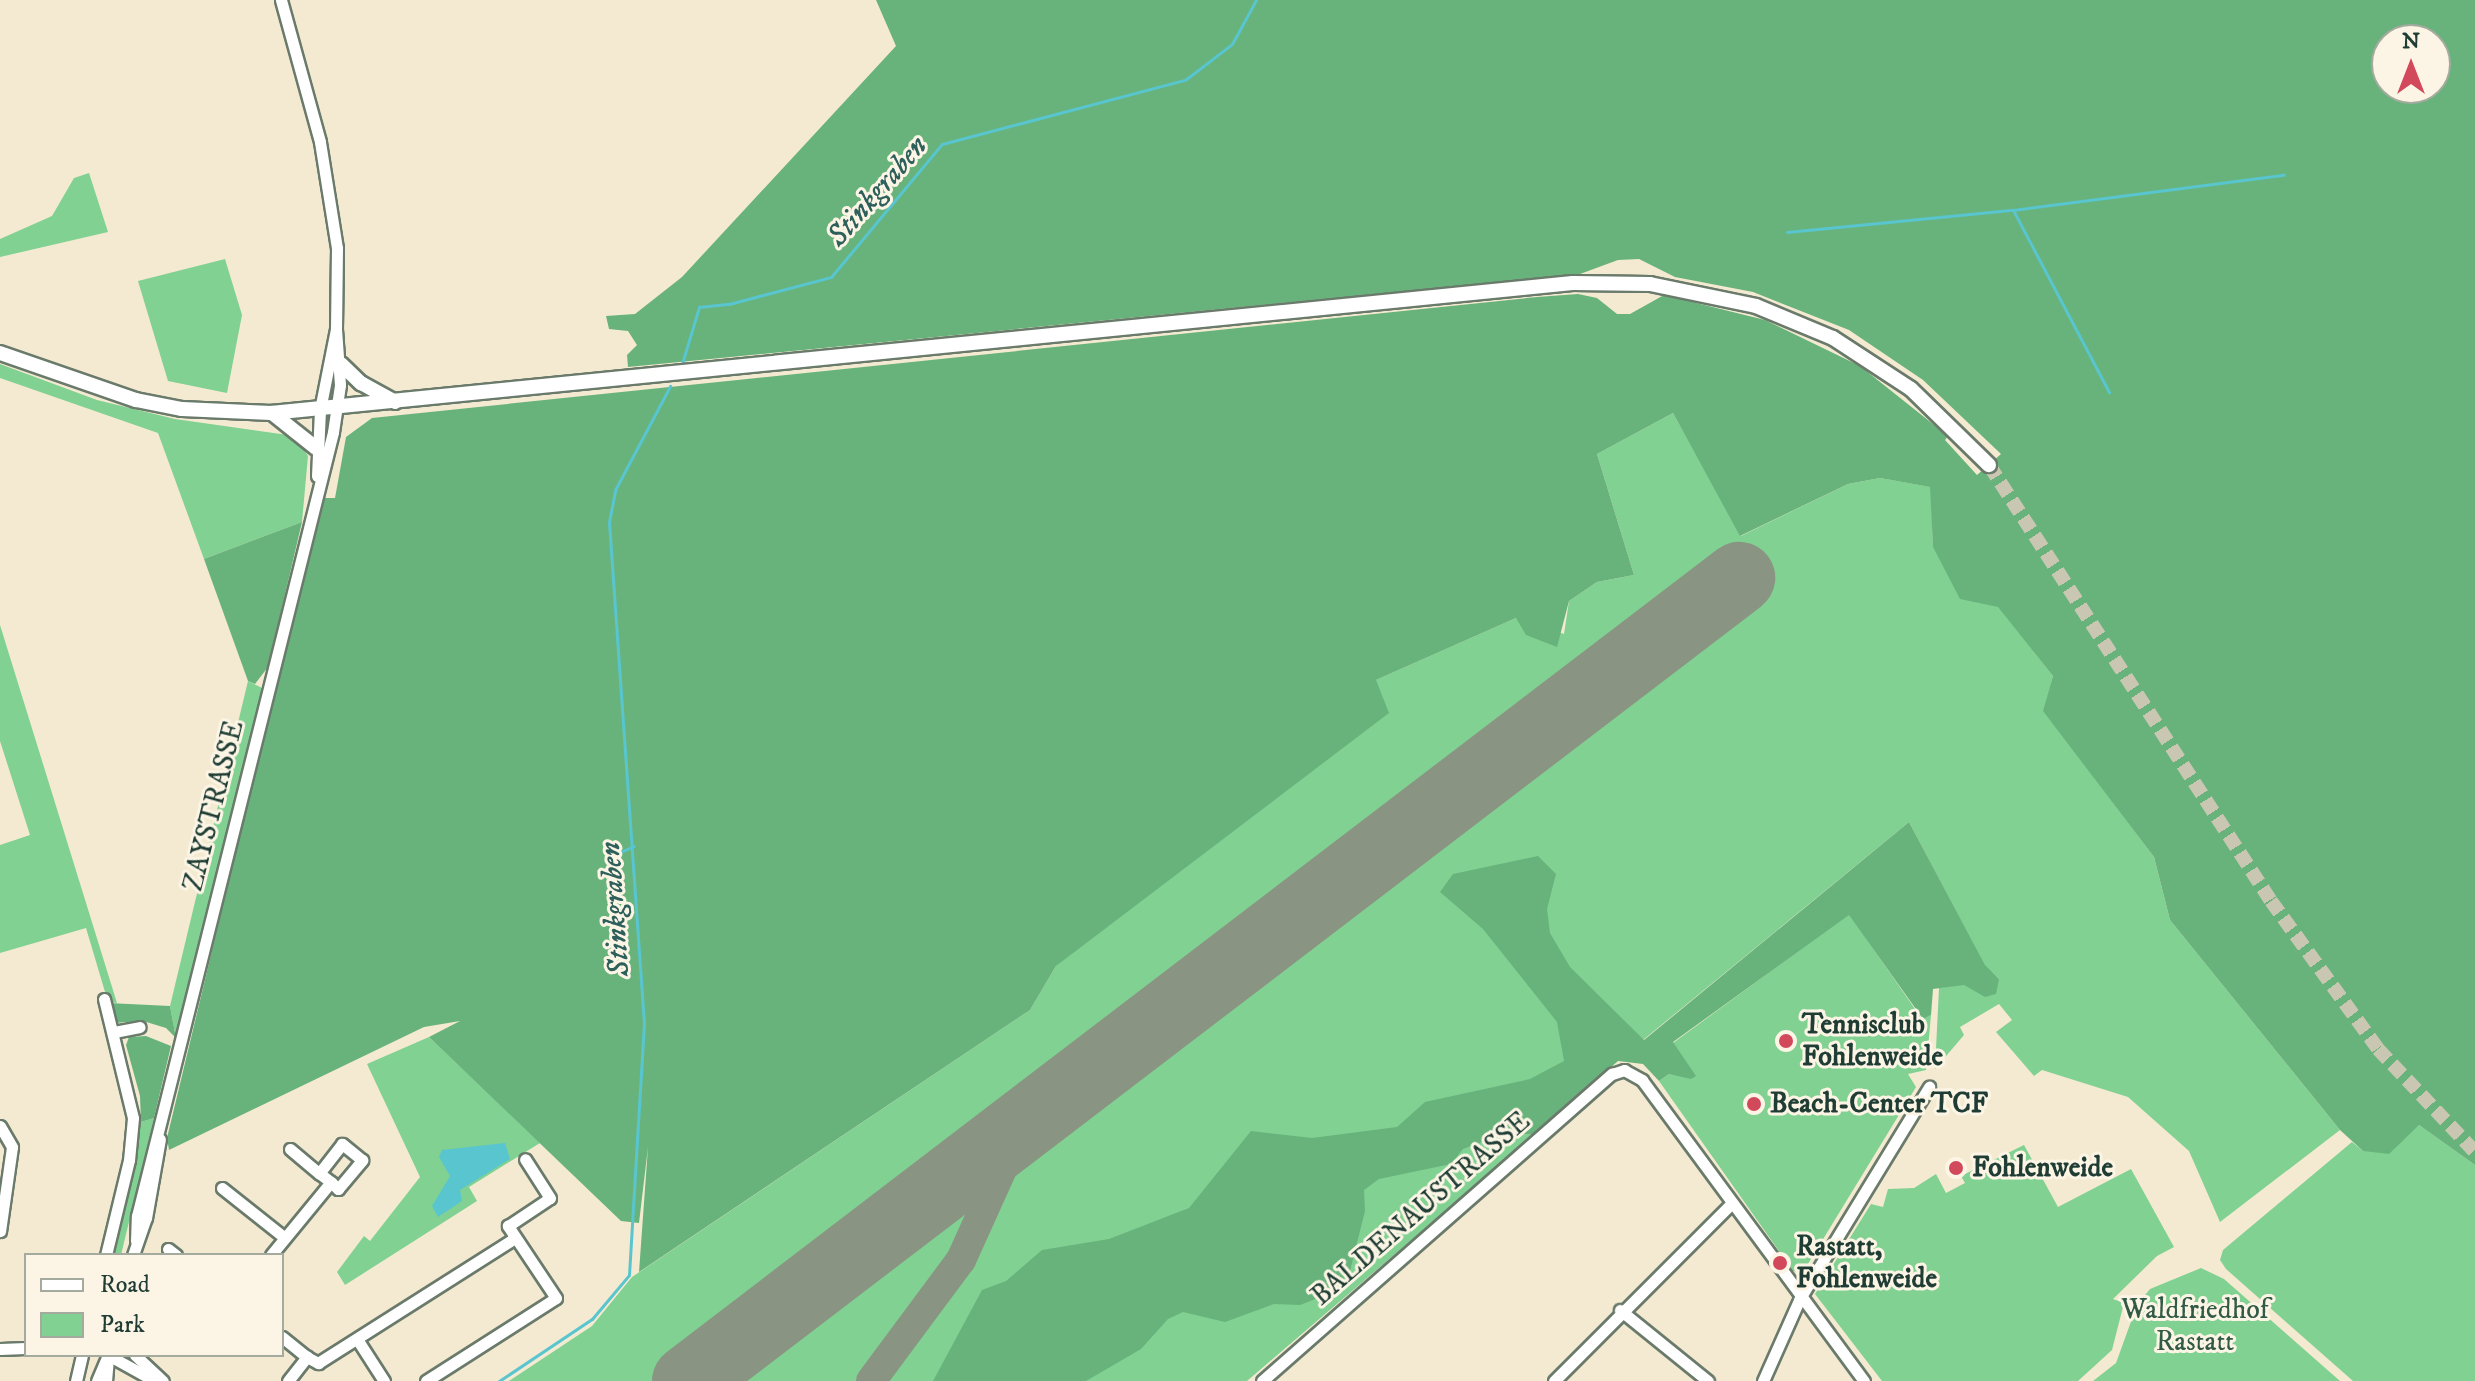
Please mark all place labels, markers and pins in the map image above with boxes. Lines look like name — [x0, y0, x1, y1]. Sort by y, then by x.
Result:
place label: Tennisclub Fohlenweide — [1802, 1008, 1943, 1074]
marker: Tennisclub Fohlenweide — [1777, 1032, 1795, 1050]
place label: Beach-Center TCF — [1770, 1087, 1988, 1121]
marker: Beach-Center TCF — [1745, 1095, 1763, 1113]
place label: Fohlenweide — [1972, 1151, 2113, 1185]
marker: Fohlenweide — [1947, 1159, 1965, 1177]
place label: Rastatt, Fohlenweide — [1796, 1230, 1937, 1296]
marker: Rastatt, Fohlenweide — [1771, 1254, 1789, 1272]

